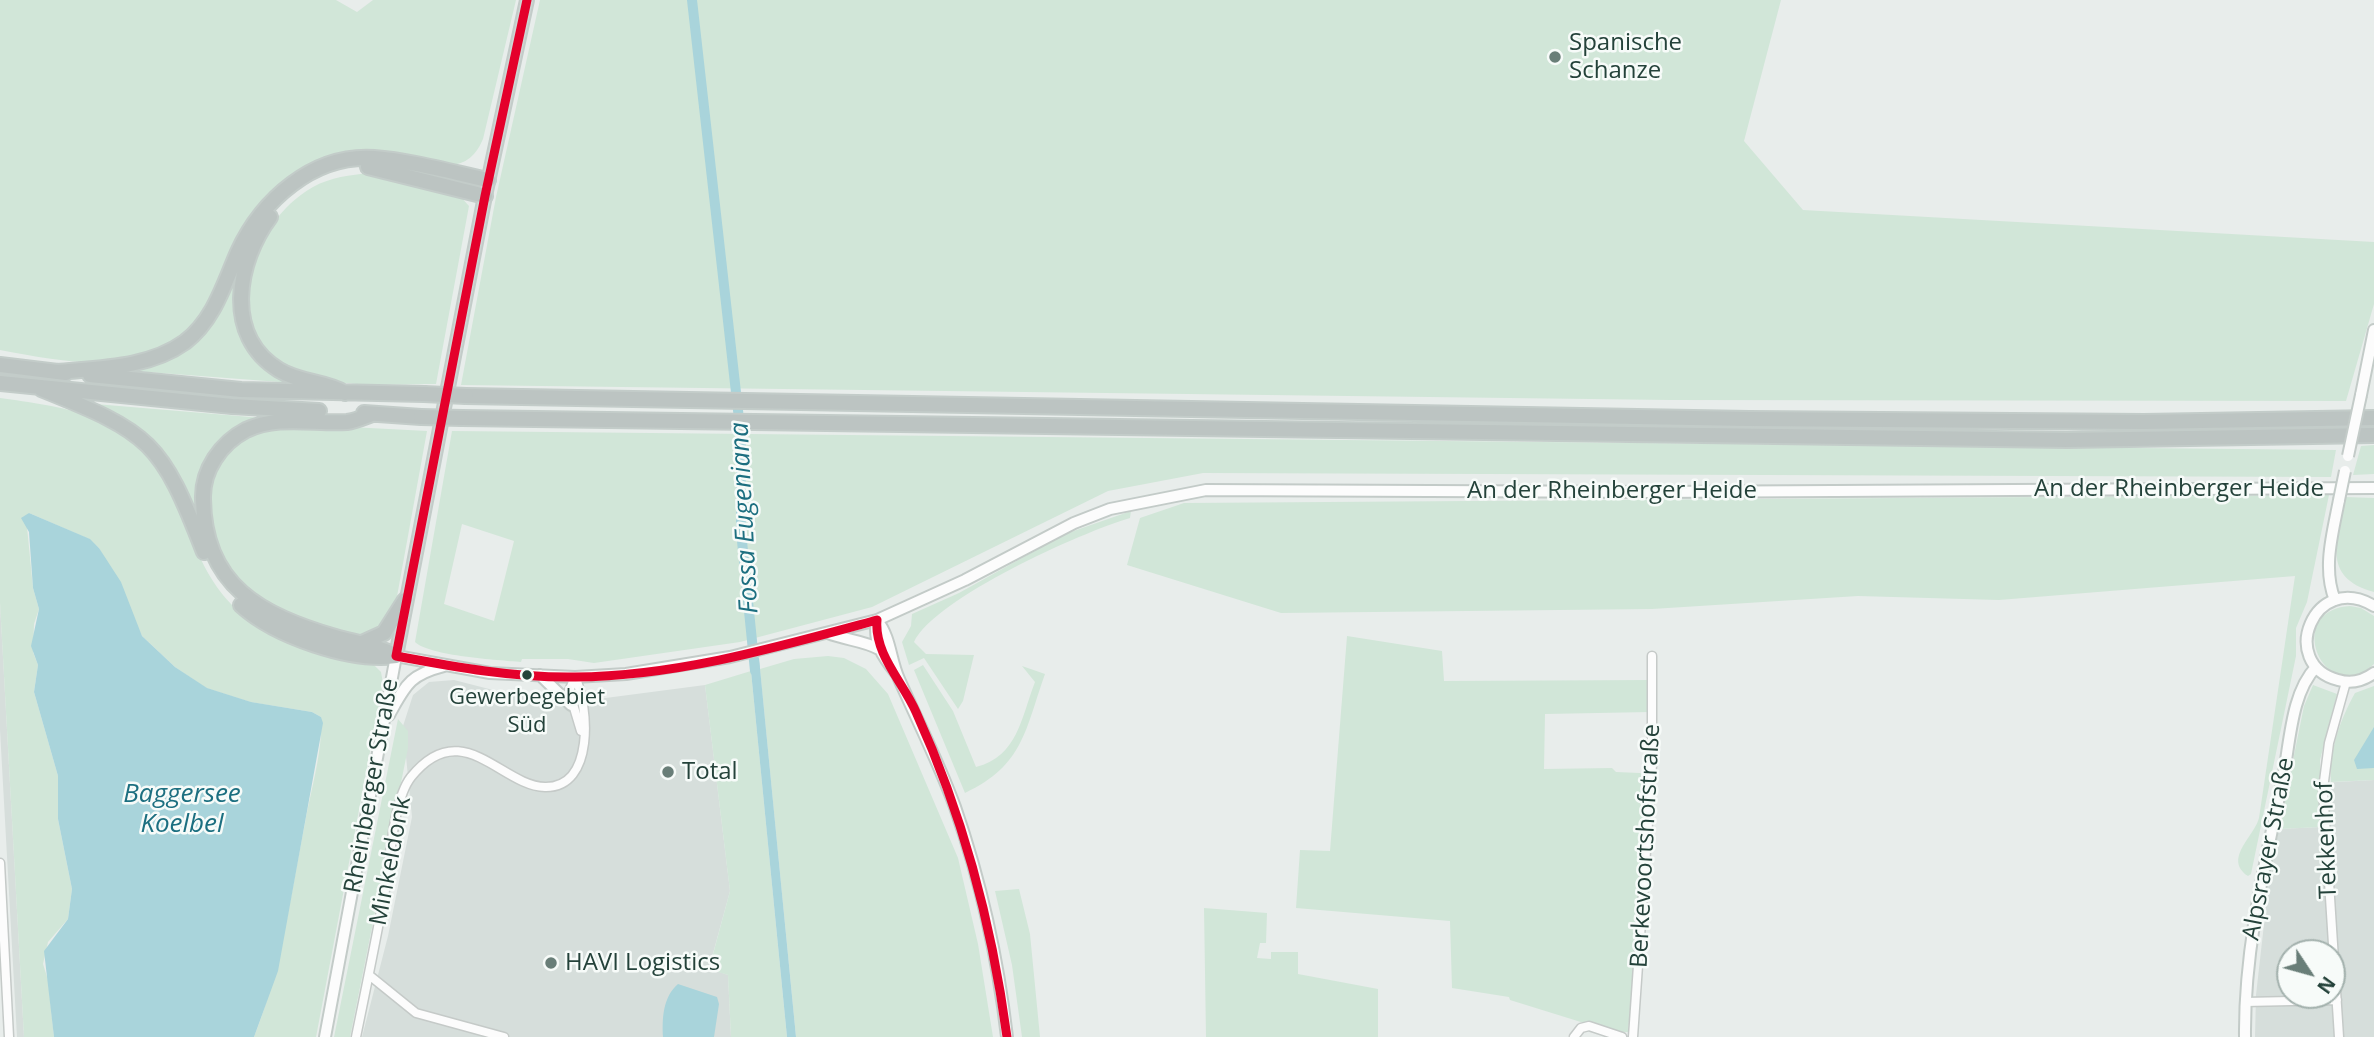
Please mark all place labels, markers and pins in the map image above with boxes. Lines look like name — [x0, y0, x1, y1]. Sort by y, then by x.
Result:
place label: Spanische Schanze — [1569, 29, 1682, 85]
marker: Spanische Schanze — [1547, 49, 1563, 65]
marker: Gewerbegebiet Süd — [520, 668, 534, 682]
place label: Gewerbegebiet Süd — [449, 685, 605, 736]
place label: Total — [682, 758, 738, 786]
marker: Total — [660, 764, 676, 780]
place label: HAVI Logistics — [565, 949, 720, 977]
marker: HAVI Logistics — [543, 955, 559, 971]

